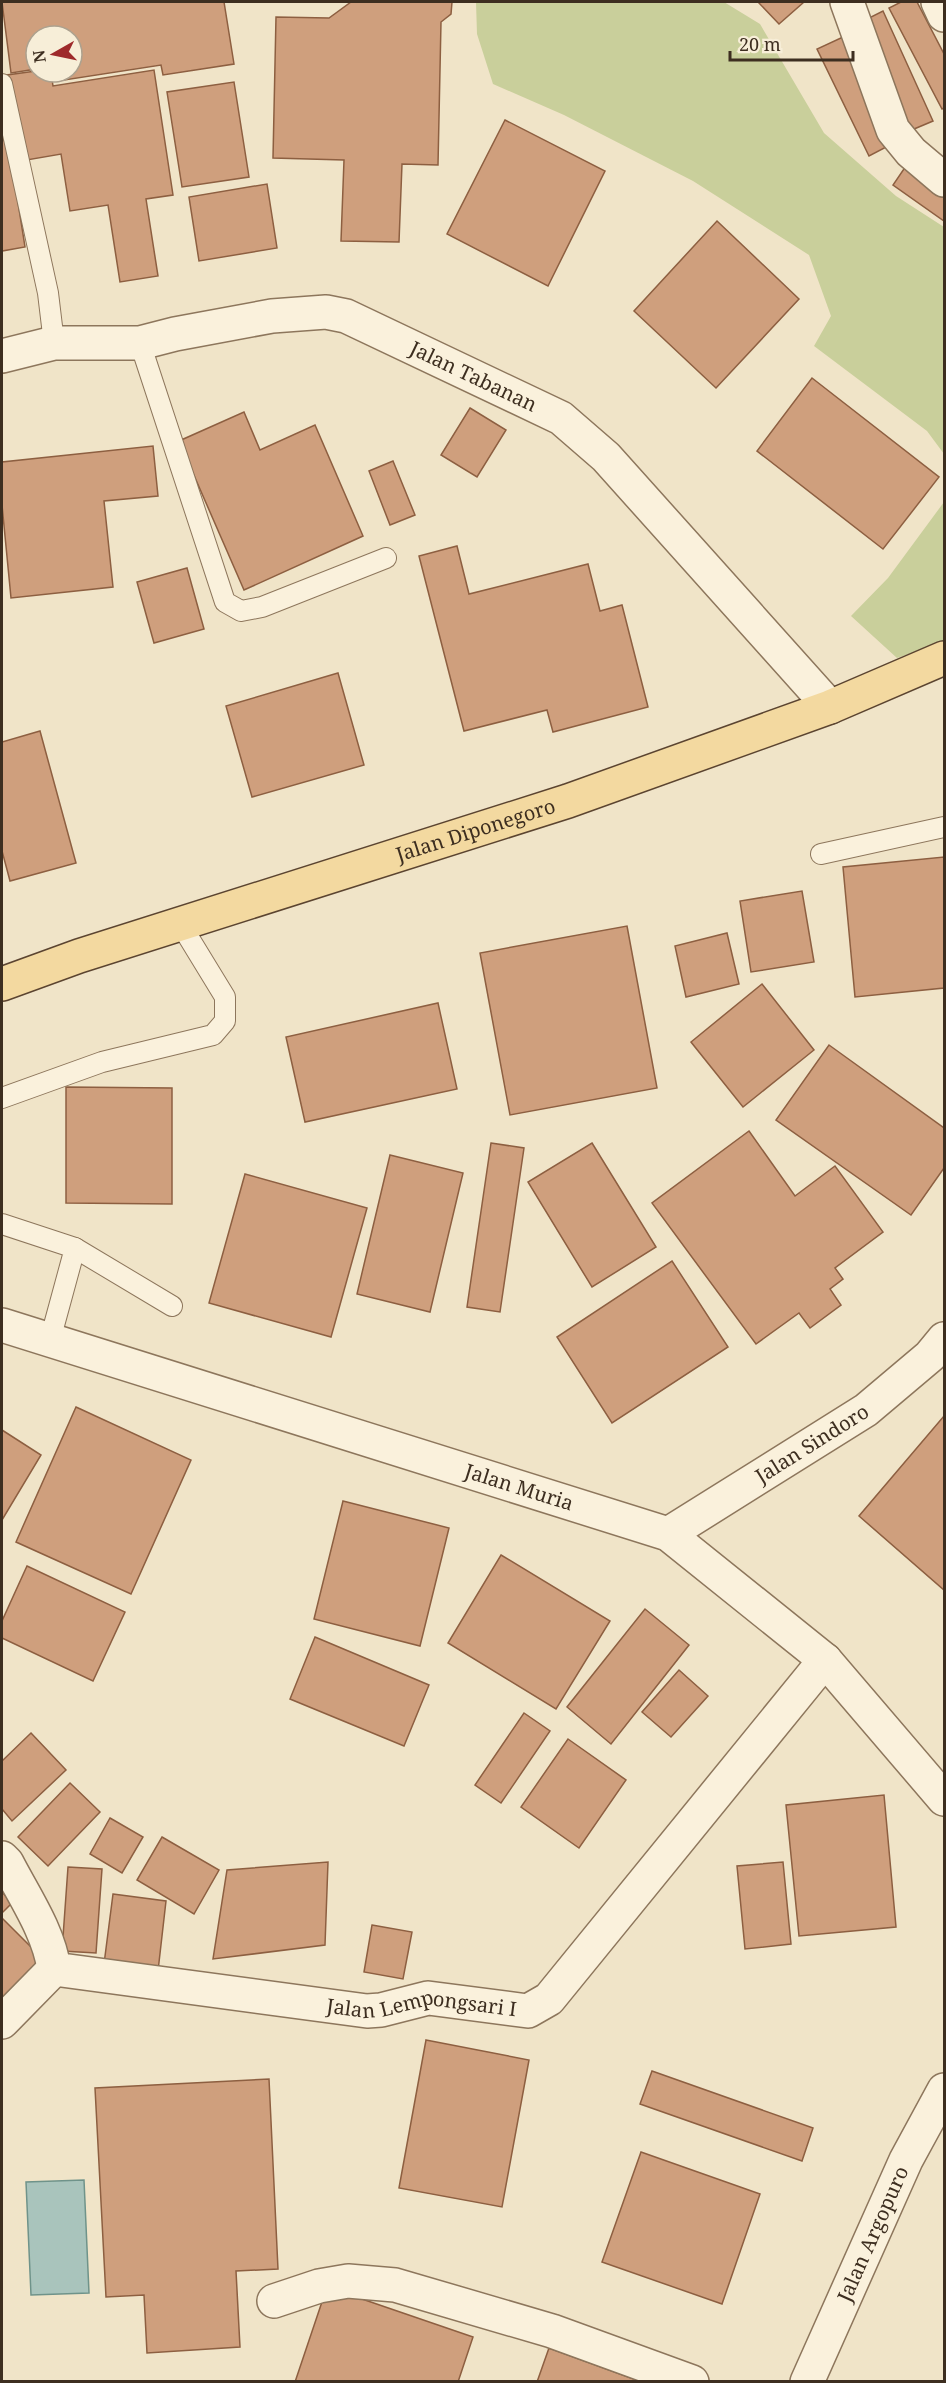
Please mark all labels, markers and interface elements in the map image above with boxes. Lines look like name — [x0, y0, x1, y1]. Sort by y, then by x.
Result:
north arrow — [24, 24, 84, 84]
scale bar — [730, 24, 853, 62]
text: 20 m — [739, 32, 781, 56]
text: N — [27, 48, 51, 64]
street label: Jalan Tabanan — [405, 334, 542, 418]
street label: Jalan Diponegoro — [391, 792, 559, 868]
street label: Jalan Sindoro — [749, 1398, 874, 1490]
street label: Jalan Muria — [461, 1457, 577, 1517]
street label: Jalan Lempongsari I — [324, 1983, 518, 2024]
street label: Jalan Argopuro — [830, 2162, 915, 2307]

